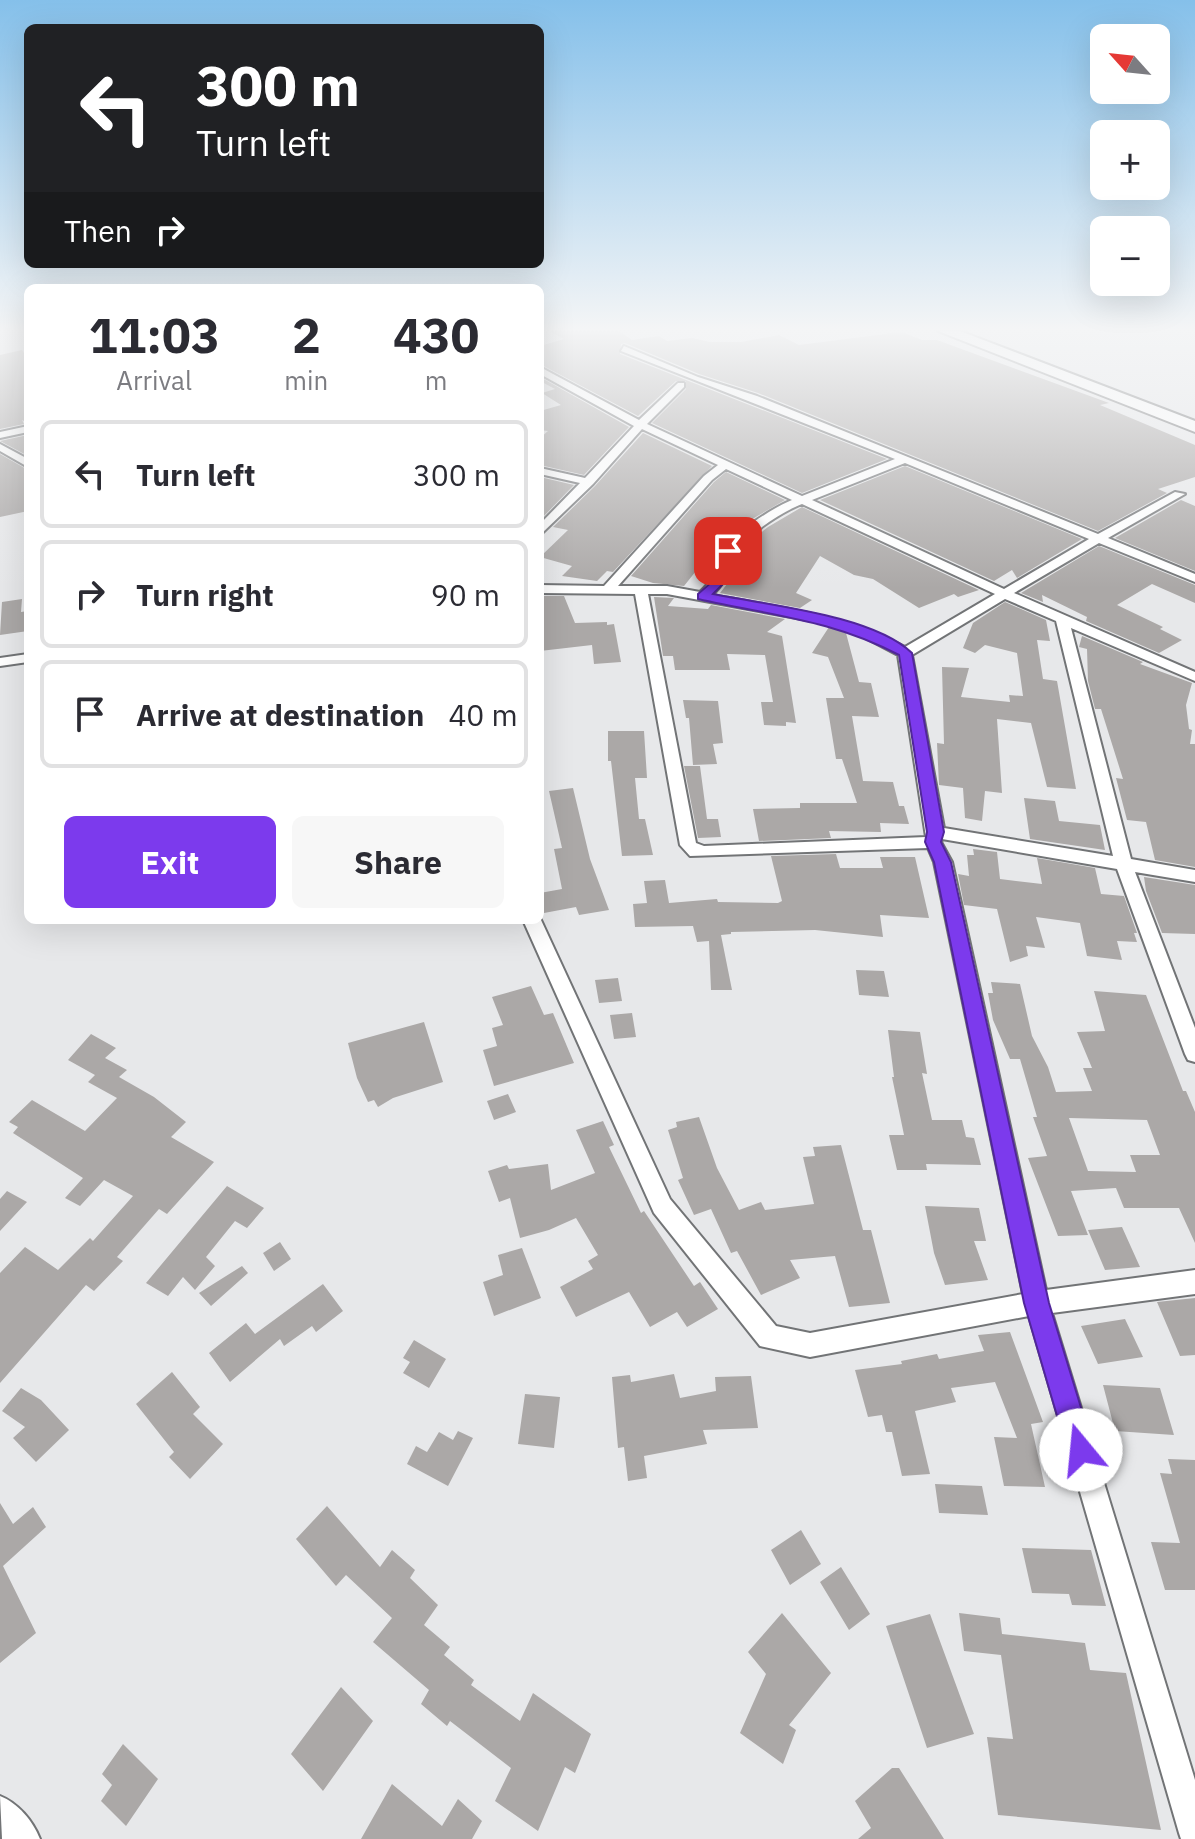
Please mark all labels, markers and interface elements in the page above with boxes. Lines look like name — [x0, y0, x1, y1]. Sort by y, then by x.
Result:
north arrow — [1090, 24, 1170, 104]
map controls — [1090, 24, 1170, 296]
text: 300 m — [196, 49, 360, 121]
icon: left — [64, 56, 168, 160]
text: Turn left — [196, 119, 331, 166]
button: + — [1090, 120, 1170, 200]
icon: right — [148, 208, 192, 252]
text: Then — [64, 211, 132, 250]
button: − — [1090, 216, 1170, 296]
text: 11:03 — [89, 304, 220, 366]
text: 2 — [292, 304, 321, 366]
text: 430 — [393, 304, 479, 366]
text: Arrival — [116, 363, 192, 397]
text: min — [284, 363, 328, 397]
text: m — [425, 363, 447, 397]
icon: left — [68, 452, 112, 496]
text: Turn left — [136, 455, 255, 494]
text: 300 m — [413, 455, 500, 494]
pin — [694, 517, 762, 585]
icon: arrive — [706, 529, 750, 573]
icon: right — [68, 572, 112, 616]
text: Turn right — [136, 575, 274, 614]
text: 90 m — [431, 575, 500, 614]
icon: arrive — [68, 692, 112, 736]
text: Arrive at destination — [136, 695, 424, 734]
text: 40 m — [448, 695, 518, 734]
button: Exit — [64, 816, 276, 908]
button: Share — [292, 816, 504, 908]
position arrow — [1039, 1408, 1123, 1492]

